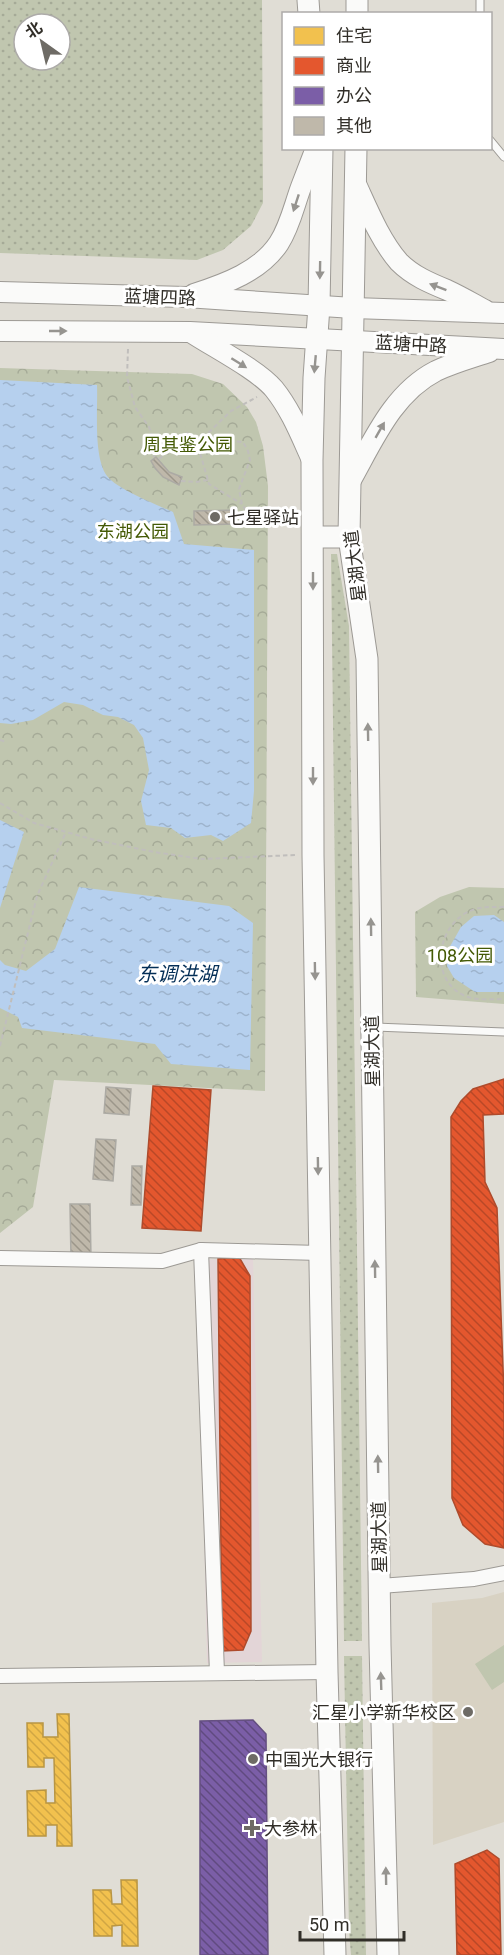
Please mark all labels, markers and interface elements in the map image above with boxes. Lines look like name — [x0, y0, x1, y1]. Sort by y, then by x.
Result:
north arrow — [12, 12, 72, 72]
legend — [282, 12, 492, 150]
text: 北 — [22, 18, 46, 42]
text: 住宅 — [336, 25, 372, 46]
text: 商业 — [336, 55, 372, 76]
text: 办公 — [336, 85, 372, 106]
text: 其他 — [336, 115, 372, 136]
one-way arrow — [291, 194, 300, 212]
one-way arrow — [315, 260, 325, 279]
one-way arrow — [428, 281, 446, 291]
street label: 蓝塘四路 — [124, 285, 196, 309]
one-way arrow — [49, 326, 68, 336]
street label: 蓝塘中路 — [374, 332, 448, 356]
one-way arrow — [310, 355, 320, 374]
one-way arrow — [231, 358, 247, 369]
one-way arrow — [374, 422, 385, 438]
park label: 周其鉴公园 — [143, 434, 233, 455]
place label: 七星驿站 — [227, 507, 299, 528]
marker: 七星驿站 — [208, 510, 222, 524]
park label: 东湖公园 — [97, 521, 169, 542]
street label: 星湖大道 — [340, 529, 370, 603]
one-way arrow — [308, 572, 318, 591]
one-way arrow — [363, 723, 373, 742]
one-way arrow — [308, 767, 318, 786]
one-way arrow — [366, 918, 375, 937]
park label: 108公园 — [427, 945, 493, 966]
water label: 东调洪湖 — [137, 962, 220, 986]
one-way arrow — [310, 962, 320, 981]
street label: 星湖大道 — [361, 1015, 383, 1087]
one-way arrow — [314, 1157, 323, 1176]
one-way arrow — [371, 1260, 380, 1279]
one-way arrow — [373, 1455, 383, 1474]
street label: 星湖大道 — [368, 1501, 390, 1573]
one-way arrow — [377, 1671, 386, 1690]
place label: 汇星小学新华校区 — [312, 1702, 456, 1723]
marker: 汇星小学新华校区 — [461, 1705, 475, 1719]
place label: 中国光大银行 — [265, 1749, 373, 1770]
marker: 中国光大银行 — [246, 1752, 260, 1766]
place label: 大参林 — [264, 1818, 318, 1839]
marker: 大参林 — [245, 1821, 259, 1835]
one-way arrow — [382, 1866, 391, 1885]
scale bar — [300, 1904, 404, 1942]
text: 50 m — [309, 1914, 349, 1935]

